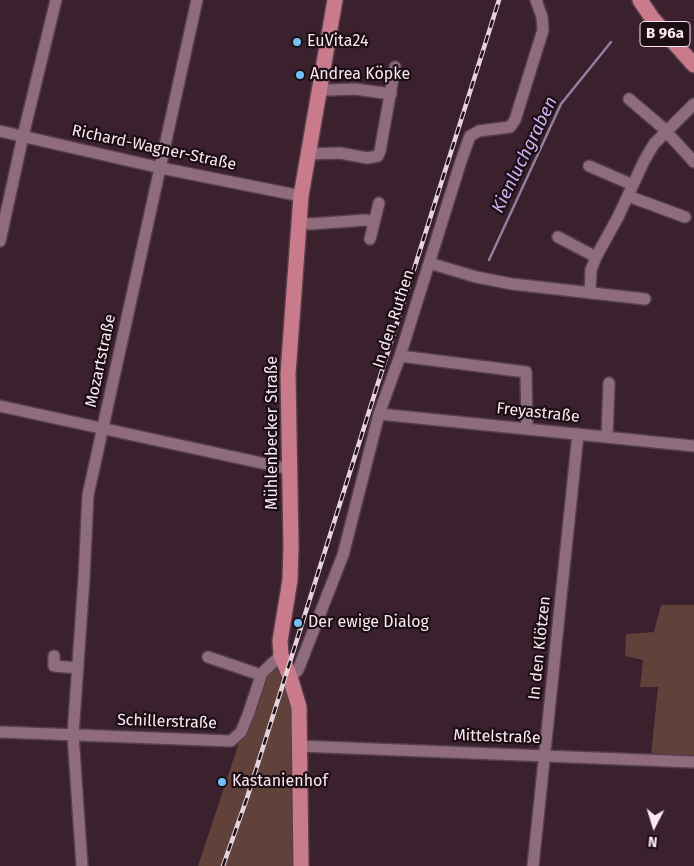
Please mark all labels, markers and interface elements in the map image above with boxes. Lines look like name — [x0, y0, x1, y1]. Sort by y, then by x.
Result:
road number: B 96a — [640, 22, 690, 46]
place label: EuVita24 — [307, 32, 368, 52]
marker: EuVita24 — [291, 36, 303, 48]
place label: Andrea Köpke — [310, 65, 410, 85]
marker: Andrea Köpke — [294, 69, 306, 81]
water label: Kienluchgraben — [487, 93, 563, 217]
street label: Richard-Wagner-Straße — [70, 121, 238, 175]
street label: In den Ruthen — [369, 267, 419, 371]
street label: Mozartstraße — [82, 313, 120, 409]
street label: Mühlenbecker Straße — [263, 356, 283, 510]
street label: Freyastraße — [495, 399, 581, 427]
street label: In den Klötzen — [525, 595, 555, 701]
place label: Der ewige Dialog — [308, 613, 429, 633]
marker: Der ewige Dialog — [292, 617, 304, 629]
street label: Schillerstraße — [117, 711, 217, 733]
street label: Mittelstraße — [453, 726, 541, 748]
place label: Kastanienhof — [232, 772, 328, 792]
marker: Kastanienhof — [216, 776, 228, 788]
north arrow — [629, 801, 679, 851]
text: N — [647, 833, 658, 850]

